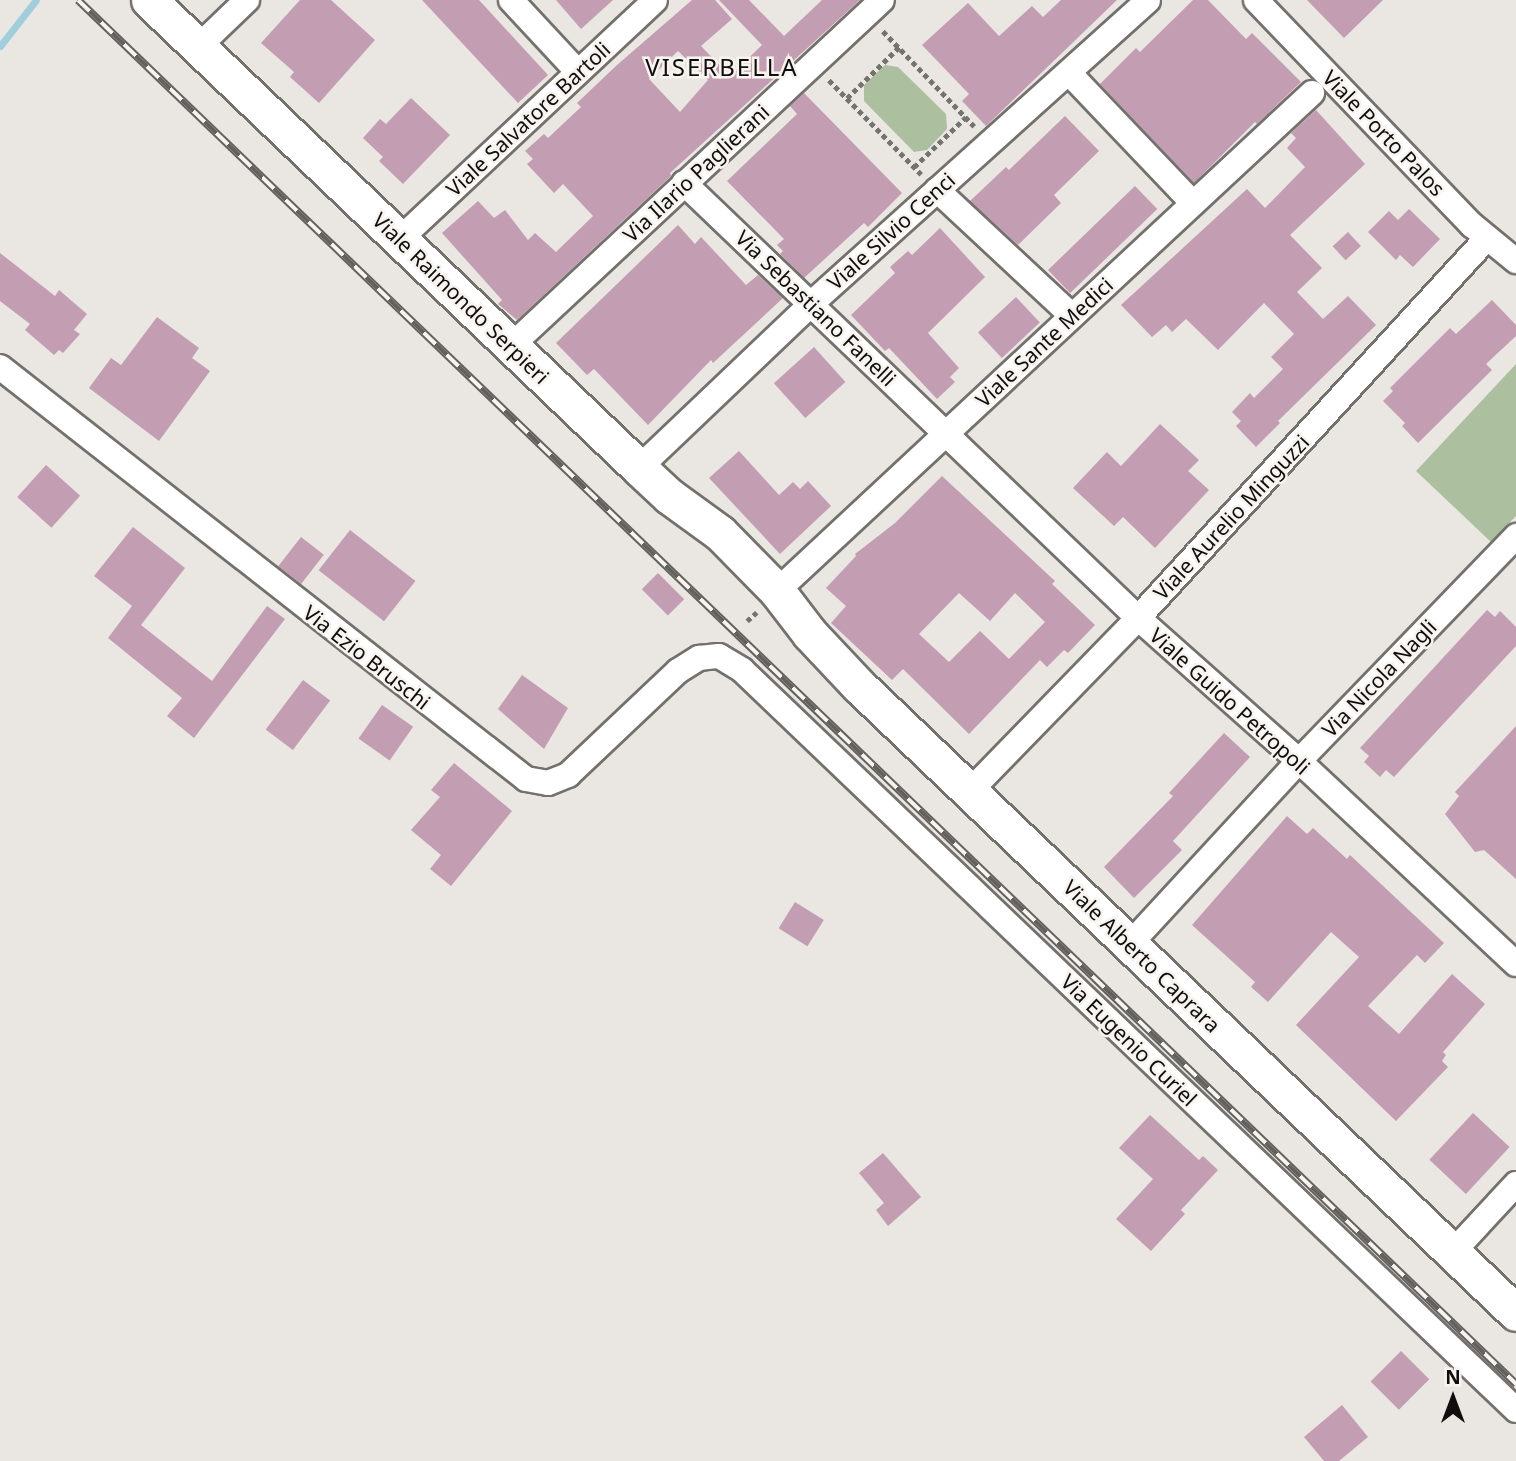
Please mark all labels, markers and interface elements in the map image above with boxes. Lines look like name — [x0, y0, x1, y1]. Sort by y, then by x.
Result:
street label: Viale Salvatore Bartoli — [441, 37, 615, 201]
district label: VISERBELLA — [647, 53, 797, 81]
street label: Viale Porto Palos — [1318, 65, 1450, 201]
street label: Via Ilario Paglierani — [618, 99, 774, 247]
street label: Viale Silvio Cenci — [822, 167, 960, 295]
street label: Viale Raimondo Serpieri — [368, 207, 554, 389]
street label: Via Sebastiano Fanelli — [731, 225, 901, 391]
street label: Viale Sante Medici — [970, 272, 1118, 412]
street label: Viale Aurelio Minguzzi — [1148, 429, 1314, 605]
street label: Via Ezio Bruschi — [298, 600, 436, 714]
street label: Via Nicola Nagli — [1317, 614, 1441, 742]
street label: Viale Guido Petropoli — [1145, 622, 1315, 780]
street label: Viale Alberto Caprara — [1058, 874, 1226, 1038]
street label: Via Eugenio Curiel — [1056, 969, 1202, 1111]
north arrow — [1418, 1363, 1488, 1433]
text: N — [1445, 1364, 1461, 1390]

